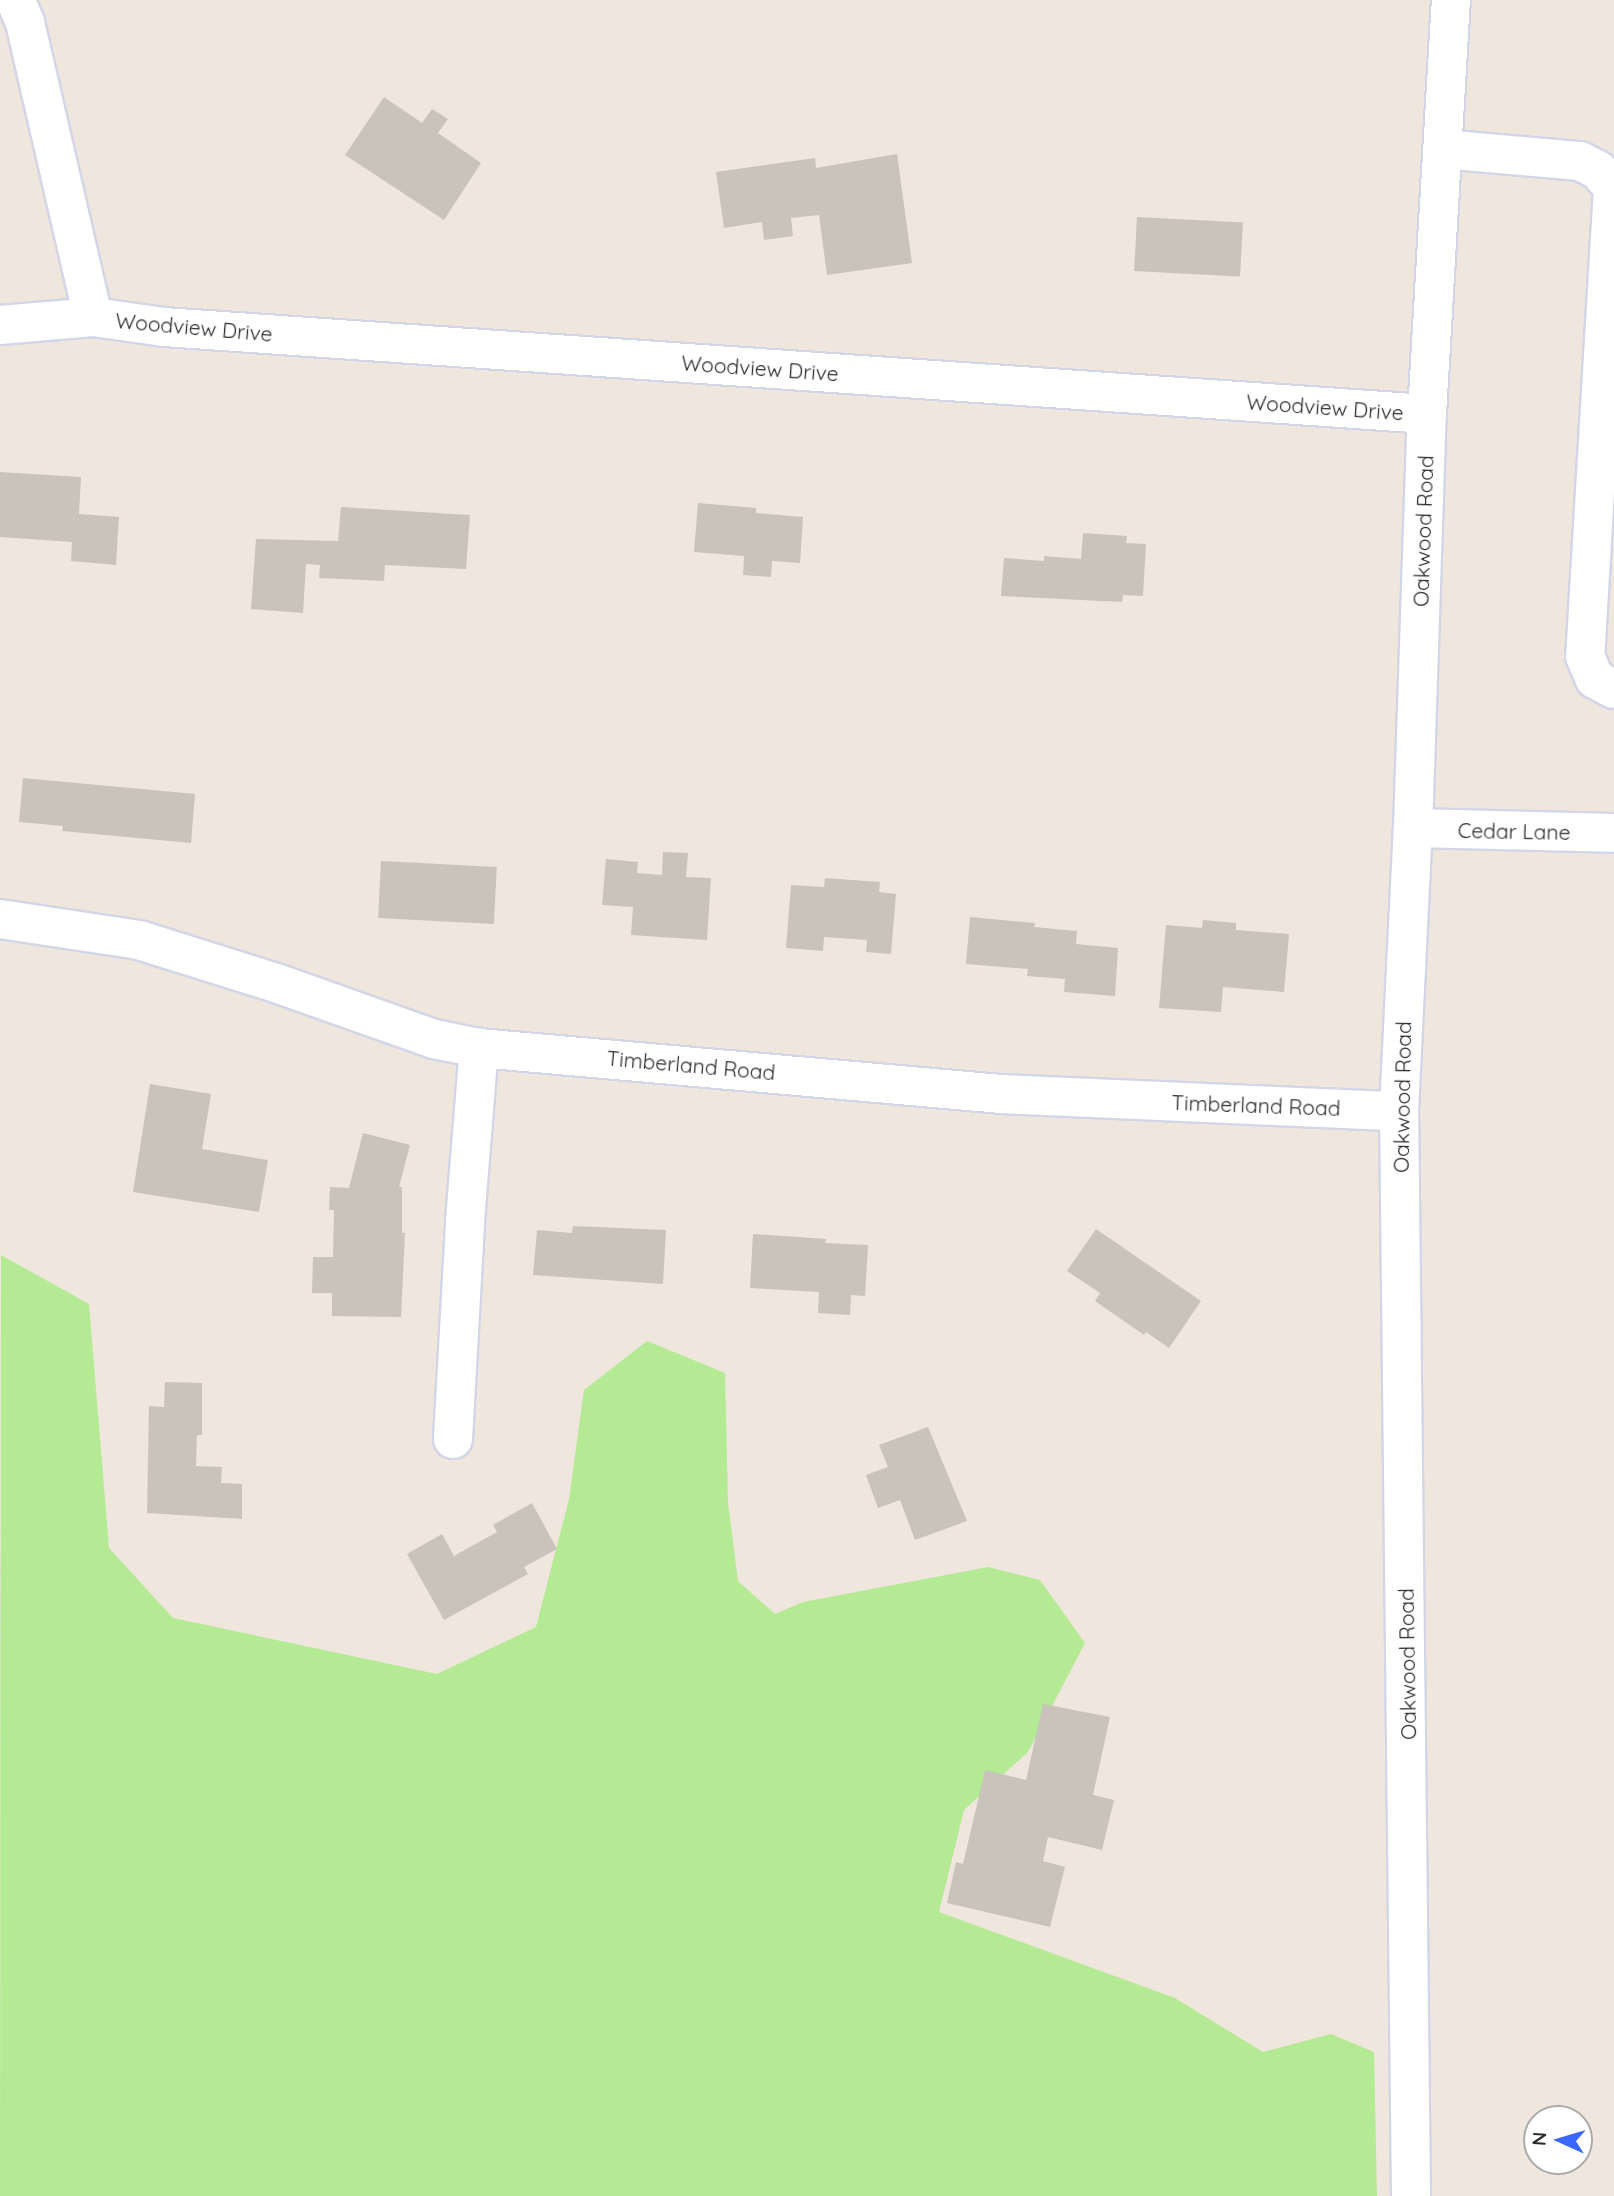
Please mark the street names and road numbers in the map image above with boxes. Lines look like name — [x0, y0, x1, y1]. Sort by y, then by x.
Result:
street label: Woodview Drive — [114, 308, 274, 346]
street label: Woodview Drive — [681, 350, 839, 386]
street label: Woodview Drive — [1246, 389, 1404, 425]
street label: Oakwood Road — [1408, 455, 1438, 607]
street label: Cedar Lane — [1457, 817, 1571, 845]
street label: Oakwood Road — [1388, 1021, 1416, 1173]
street label: Timberland Road — [606, 1045, 776, 1085]
street label: Timberland Road — [1171, 1089, 1341, 1121]
street label: Oakwood Road — [1393, 1588, 1421, 1740]

